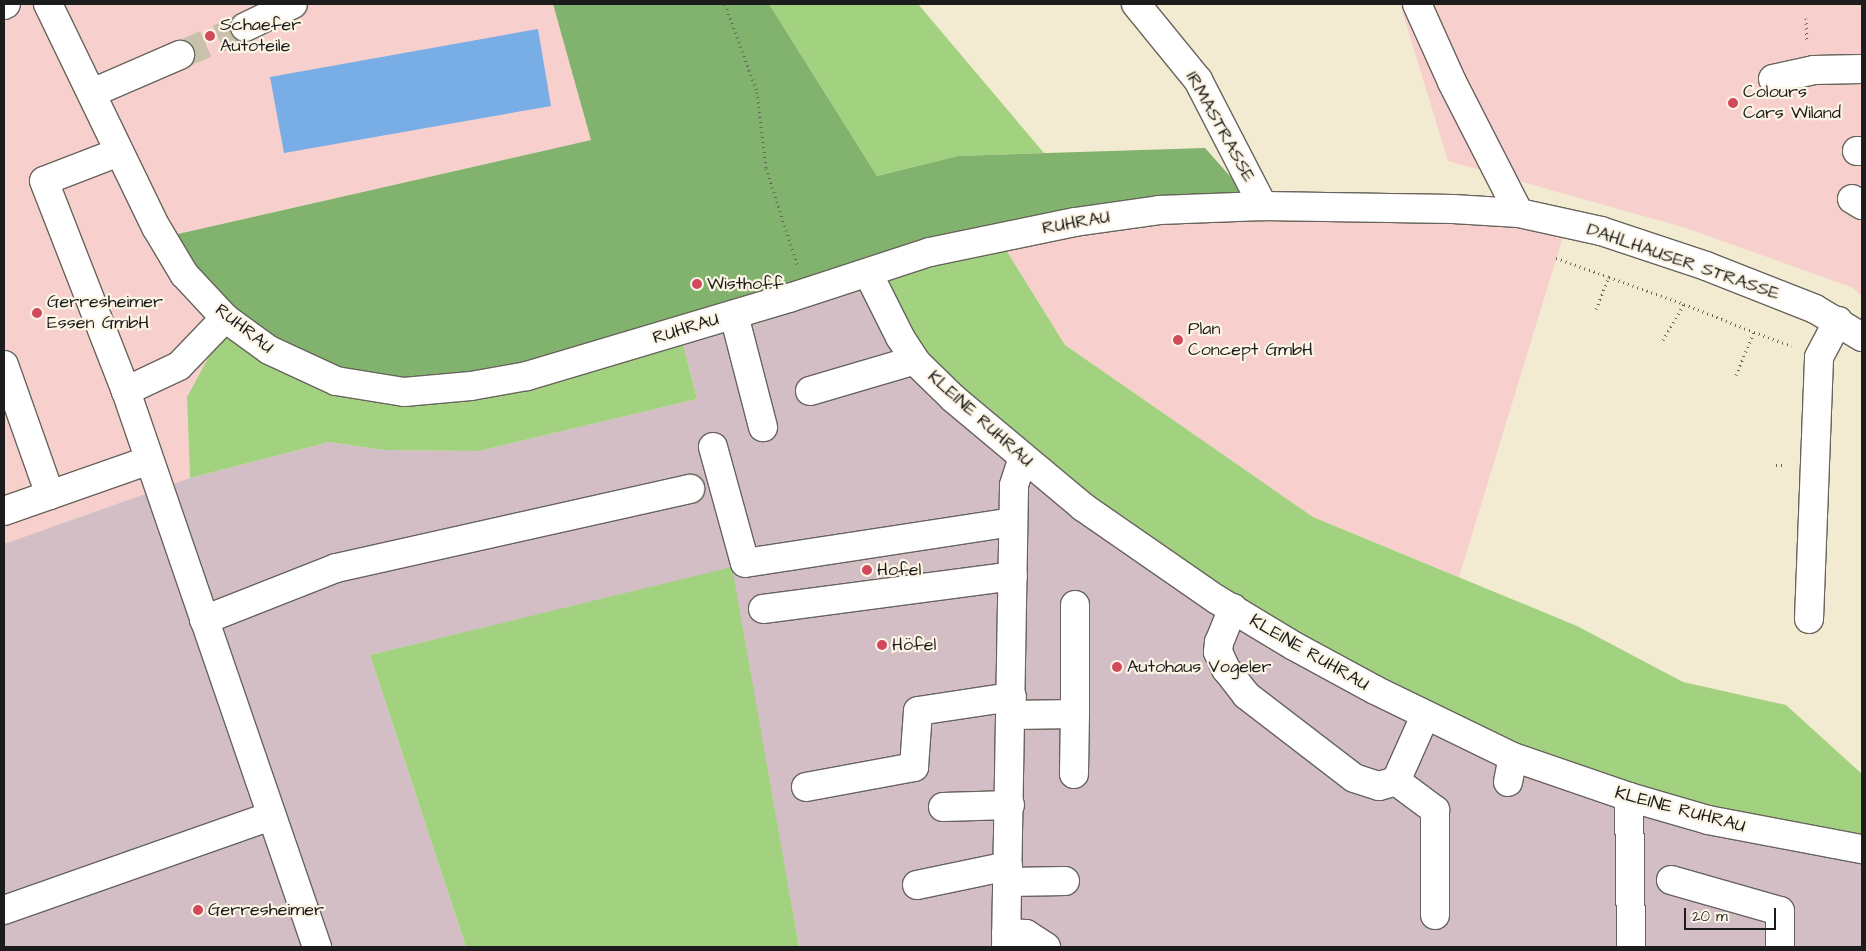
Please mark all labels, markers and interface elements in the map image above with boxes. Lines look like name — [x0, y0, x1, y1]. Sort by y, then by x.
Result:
place label: Schaefer Autoteile — [220, 15, 301, 58]
marker: Schaefer Autoteile — [204, 30, 216, 42]
street label: IRMASTRASSE — [1181, 68, 1259, 186]
place label: Colours Cars Wiland — [1743, 82, 1841, 125]
marker: Colours Cars Wiland — [1727, 97, 1739, 109]
street label: RUHRAU — [1040, 206, 1112, 240]
street label: DAHLHAUSER STRASSE — [1584, 219, 1782, 305]
place label: Wisthoff — [707, 273, 783, 295]
marker: Wisthoff — [691, 278, 703, 290]
place label: Gerresheimer Essen GmbH — [47, 292, 163, 334]
street label: RUHRAU — [210, 299, 278, 359]
marker: Gerresheimer Essen GmbH — [31, 307, 43, 319]
street label: RUHRAU — [650, 309, 722, 349]
place label: Plan Concept GmbH — [1188, 319, 1313, 362]
marker: Plan Concept GmbH — [1172, 334, 1184, 346]
street label: KLEINE RUHRAU — [923, 366, 1037, 472]
place label: Hofel — [877, 559, 921, 581]
marker: Hofel — [861, 564, 873, 576]
street label: KLEINE RUHRAU — [1245, 610, 1373, 696]
place label: Höfel — [892, 634, 936, 656]
marker: Höfel — [876, 639, 888, 651]
place label: Autohaus Vogeler — [1127, 656, 1271, 678]
marker: Autohaus Vogeler — [1111, 661, 1123, 673]
street label: KLEINE RUHRAU — [1612, 782, 1748, 838]
scale bar — [1686, 898, 1778, 930]
place label: Gerresheimer — [208, 899, 324, 921]
marker: Gerresheimer — [192, 904, 204, 916]
text: 20 m — [1692, 906, 1728, 927]

